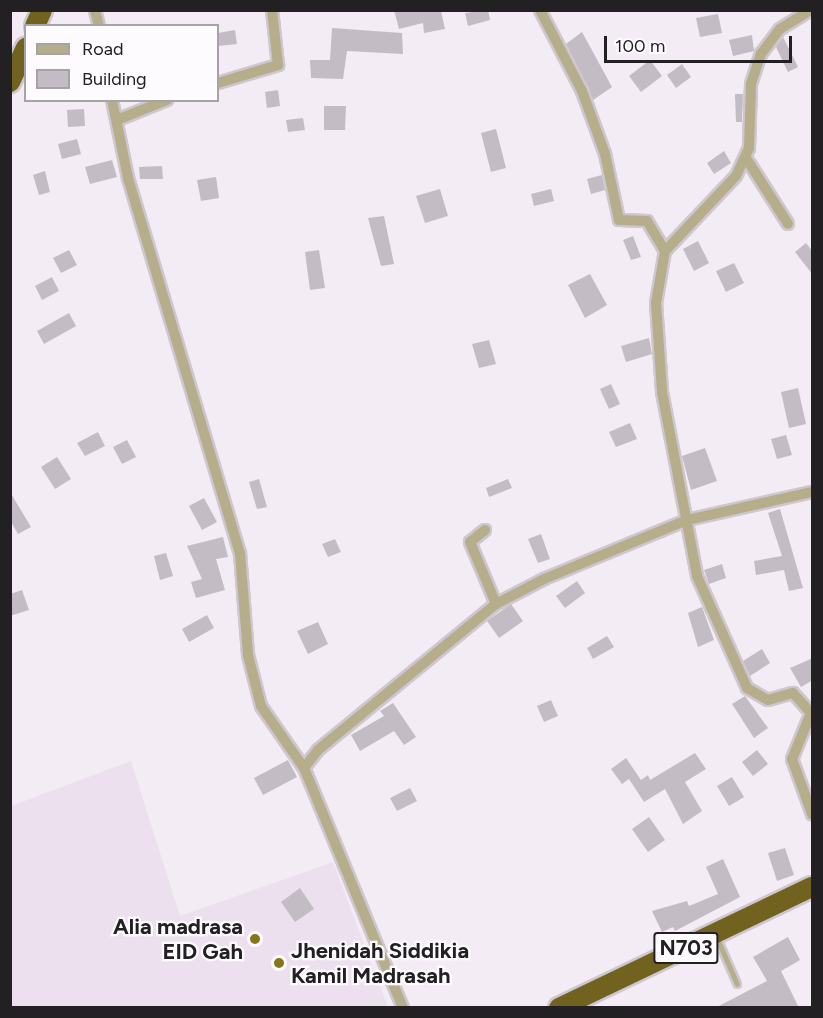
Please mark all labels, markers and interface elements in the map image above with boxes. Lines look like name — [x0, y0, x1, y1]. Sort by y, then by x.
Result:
legend — [24, 24, 219, 102]
scale bar — [607, 24, 794, 62]
text: 100 m — [615, 35, 665, 57]
text: Road — [82, 38, 123, 60]
text: Building — [82, 68, 147, 90]
place label: Alia madrasa EID Gah — [113, 913, 243, 964]
road number: N703 — [653, 930, 719, 966]
marker: Alia madrasa EID Gah — [248, 932, 262, 946]
place label: Jhenidah Siddikia Kamil Madrasah — [291, 937, 469, 988]
marker: Jhenidah Siddikia Kamil Madrasah — [272, 956, 286, 970]

